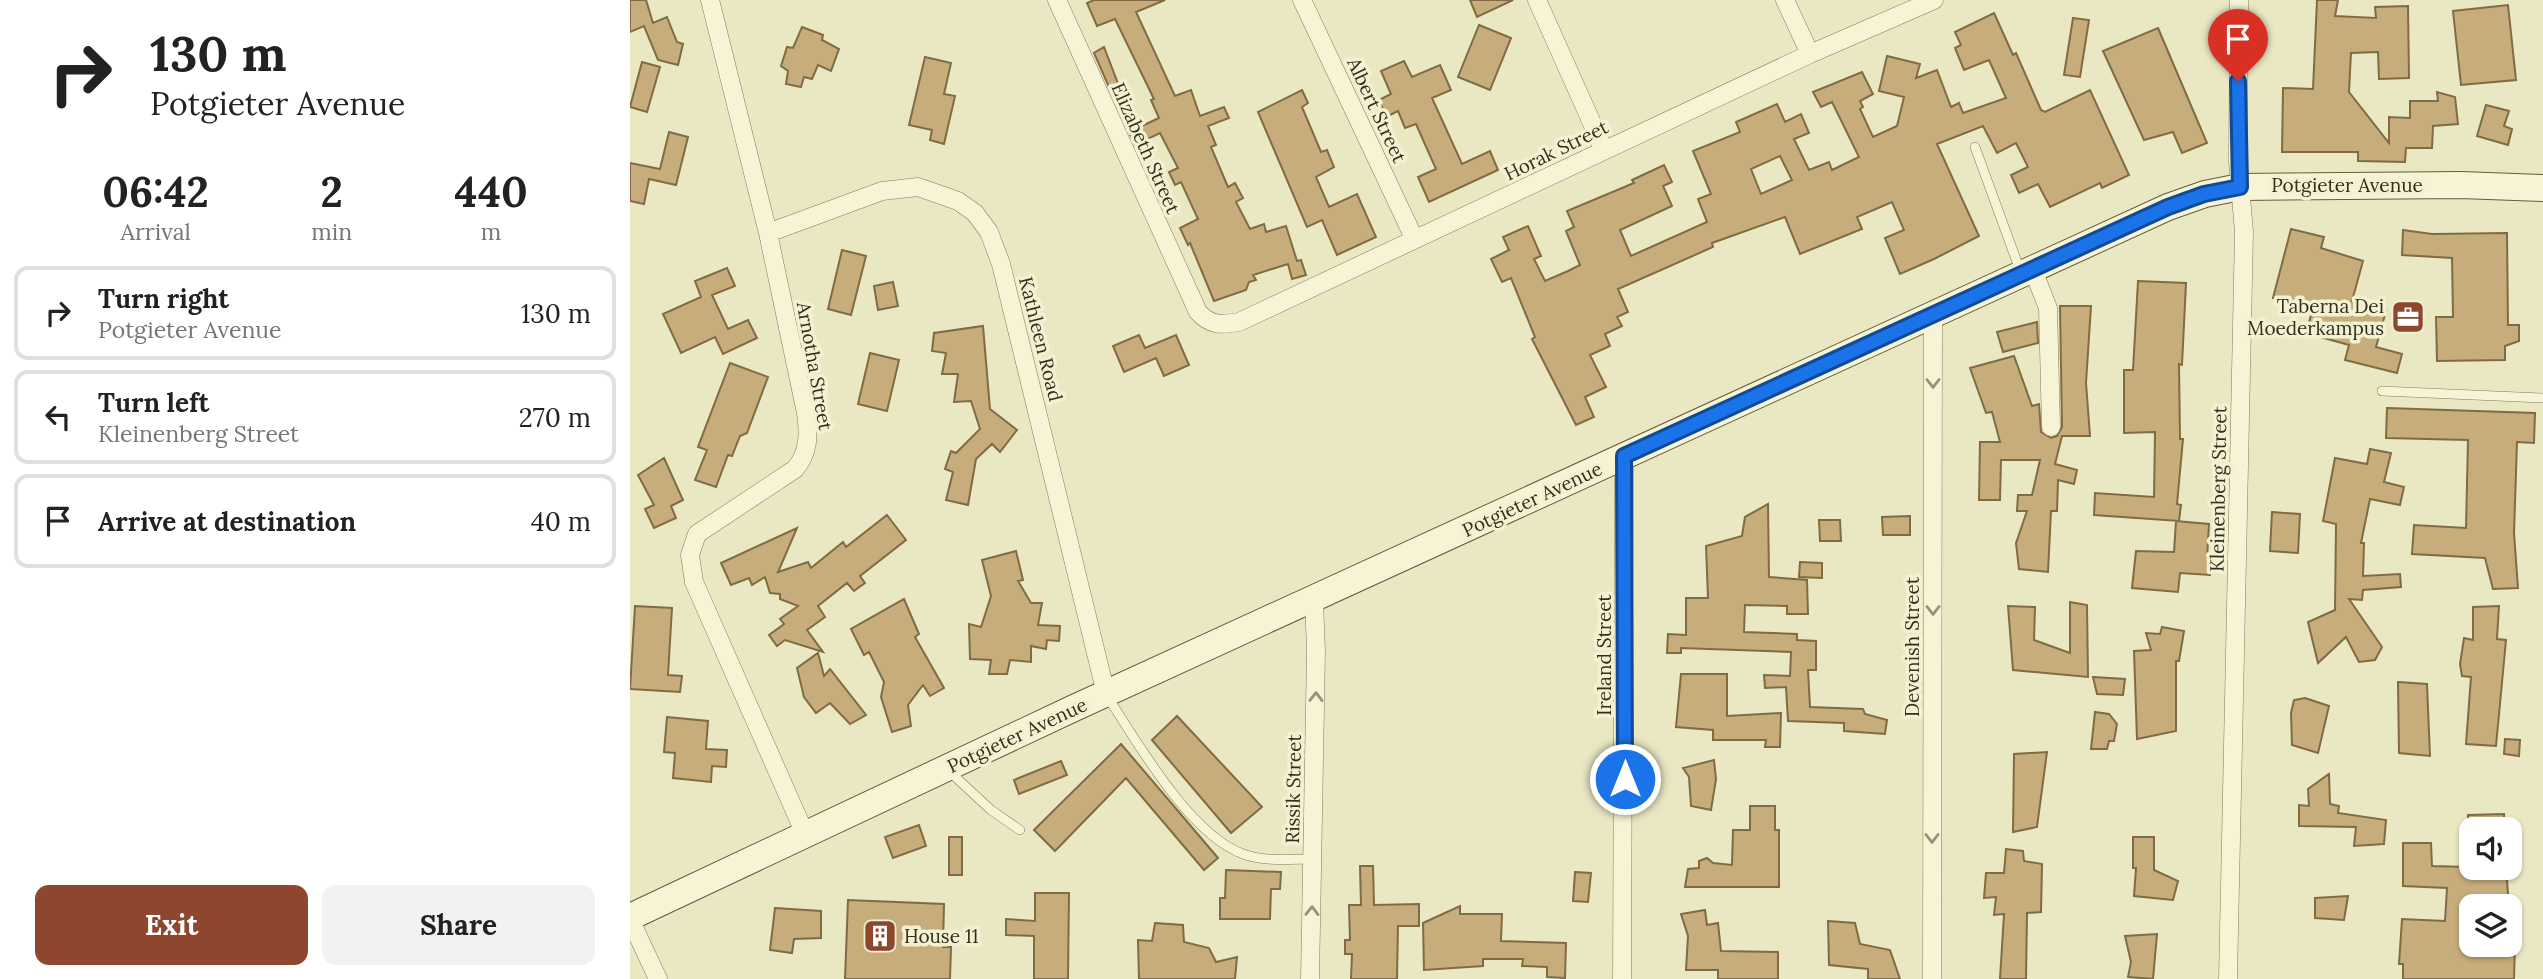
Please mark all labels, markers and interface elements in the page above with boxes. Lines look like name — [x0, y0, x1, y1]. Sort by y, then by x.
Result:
pin — [2208, 9, 2268, 81]
icon: arrive — [2219, 20, 2257, 58]
text: 130 m — [150, 22, 286, 84]
icon: right — [35, 28, 126, 119]
street label: Albert Street — [1342, 53, 1412, 167]
street label: Elizabeth Street — [1106, 79, 1186, 218]
text: Potgieter Avenue — [150, 83, 405, 124]
street label: Horak Street — [1500, 114, 1612, 185]
text: 06:42 — [102, 165, 209, 219]
text: 2 — [321, 165, 343, 219]
text: 440 — [455, 165, 528, 219]
street label: Potgieter Avenue — [2271, 173, 2423, 197]
text: Arrival — [121, 217, 191, 246]
text: min — [311, 217, 352, 246]
text: m — [481, 217, 501, 246]
street label: Kathleen Road — [1014, 274, 1068, 404]
text: Turn right — [98, 282, 229, 315]
icon: right — [39, 294, 77, 332]
place label: Taberna Dei Moederkampus — [2247, 294, 2384, 340]
text: 130 m — [521, 297, 591, 330]
office icon: Taberna Dei Moederkampus — [2389, 298, 2427, 336]
street label: Arnotha Street — [792, 299, 838, 433]
text: Potgieter Avenue — [98, 315, 282, 344]
one-way arrow — [1925, 378, 1941, 389]
text: Turn left — [98, 386, 209, 419]
icon: left — [39, 398, 77, 436]
text: 270 m — [519, 401, 591, 434]
street label: Kleinenberg Street — [2205, 405, 2231, 572]
text: Kleinenberg Street — [98, 419, 299, 448]
street label: Potgieter Avenue — [1458, 456, 1606, 542]
icon: arrive — [39, 502, 77, 540]
text: Arrive at destination — [98, 505, 356, 538]
text: 40 m — [531, 505, 591, 538]
street label: Devenish Street — [1900, 576, 1924, 717]
street label: Ireland Street — [1592, 594, 1616, 716]
one-way arrow — [1925, 606, 1941, 616]
one-way arrow — [1308, 691, 1324, 701]
street label: Potgieter Avenue — [943, 692, 1091, 778]
street label: Rissik Street — [1280, 734, 1306, 844]
position arrow — [1588, 742, 1662, 816]
map controls — [2459, 817, 2522, 957]
button: sound — [2459, 817, 2522, 880]
one-way arrow — [1924, 833, 1940, 844]
button: Exit — [35, 885, 308, 965]
button: Share — [322, 885, 595, 965]
button: layers — [2459, 894, 2522, 957]
one-way arrow — [1304, 905, 1319, 916]
building icon: House 11 — [861, 917, 899, 955]
place label: House 11 — [904, 924, 979, 948]

